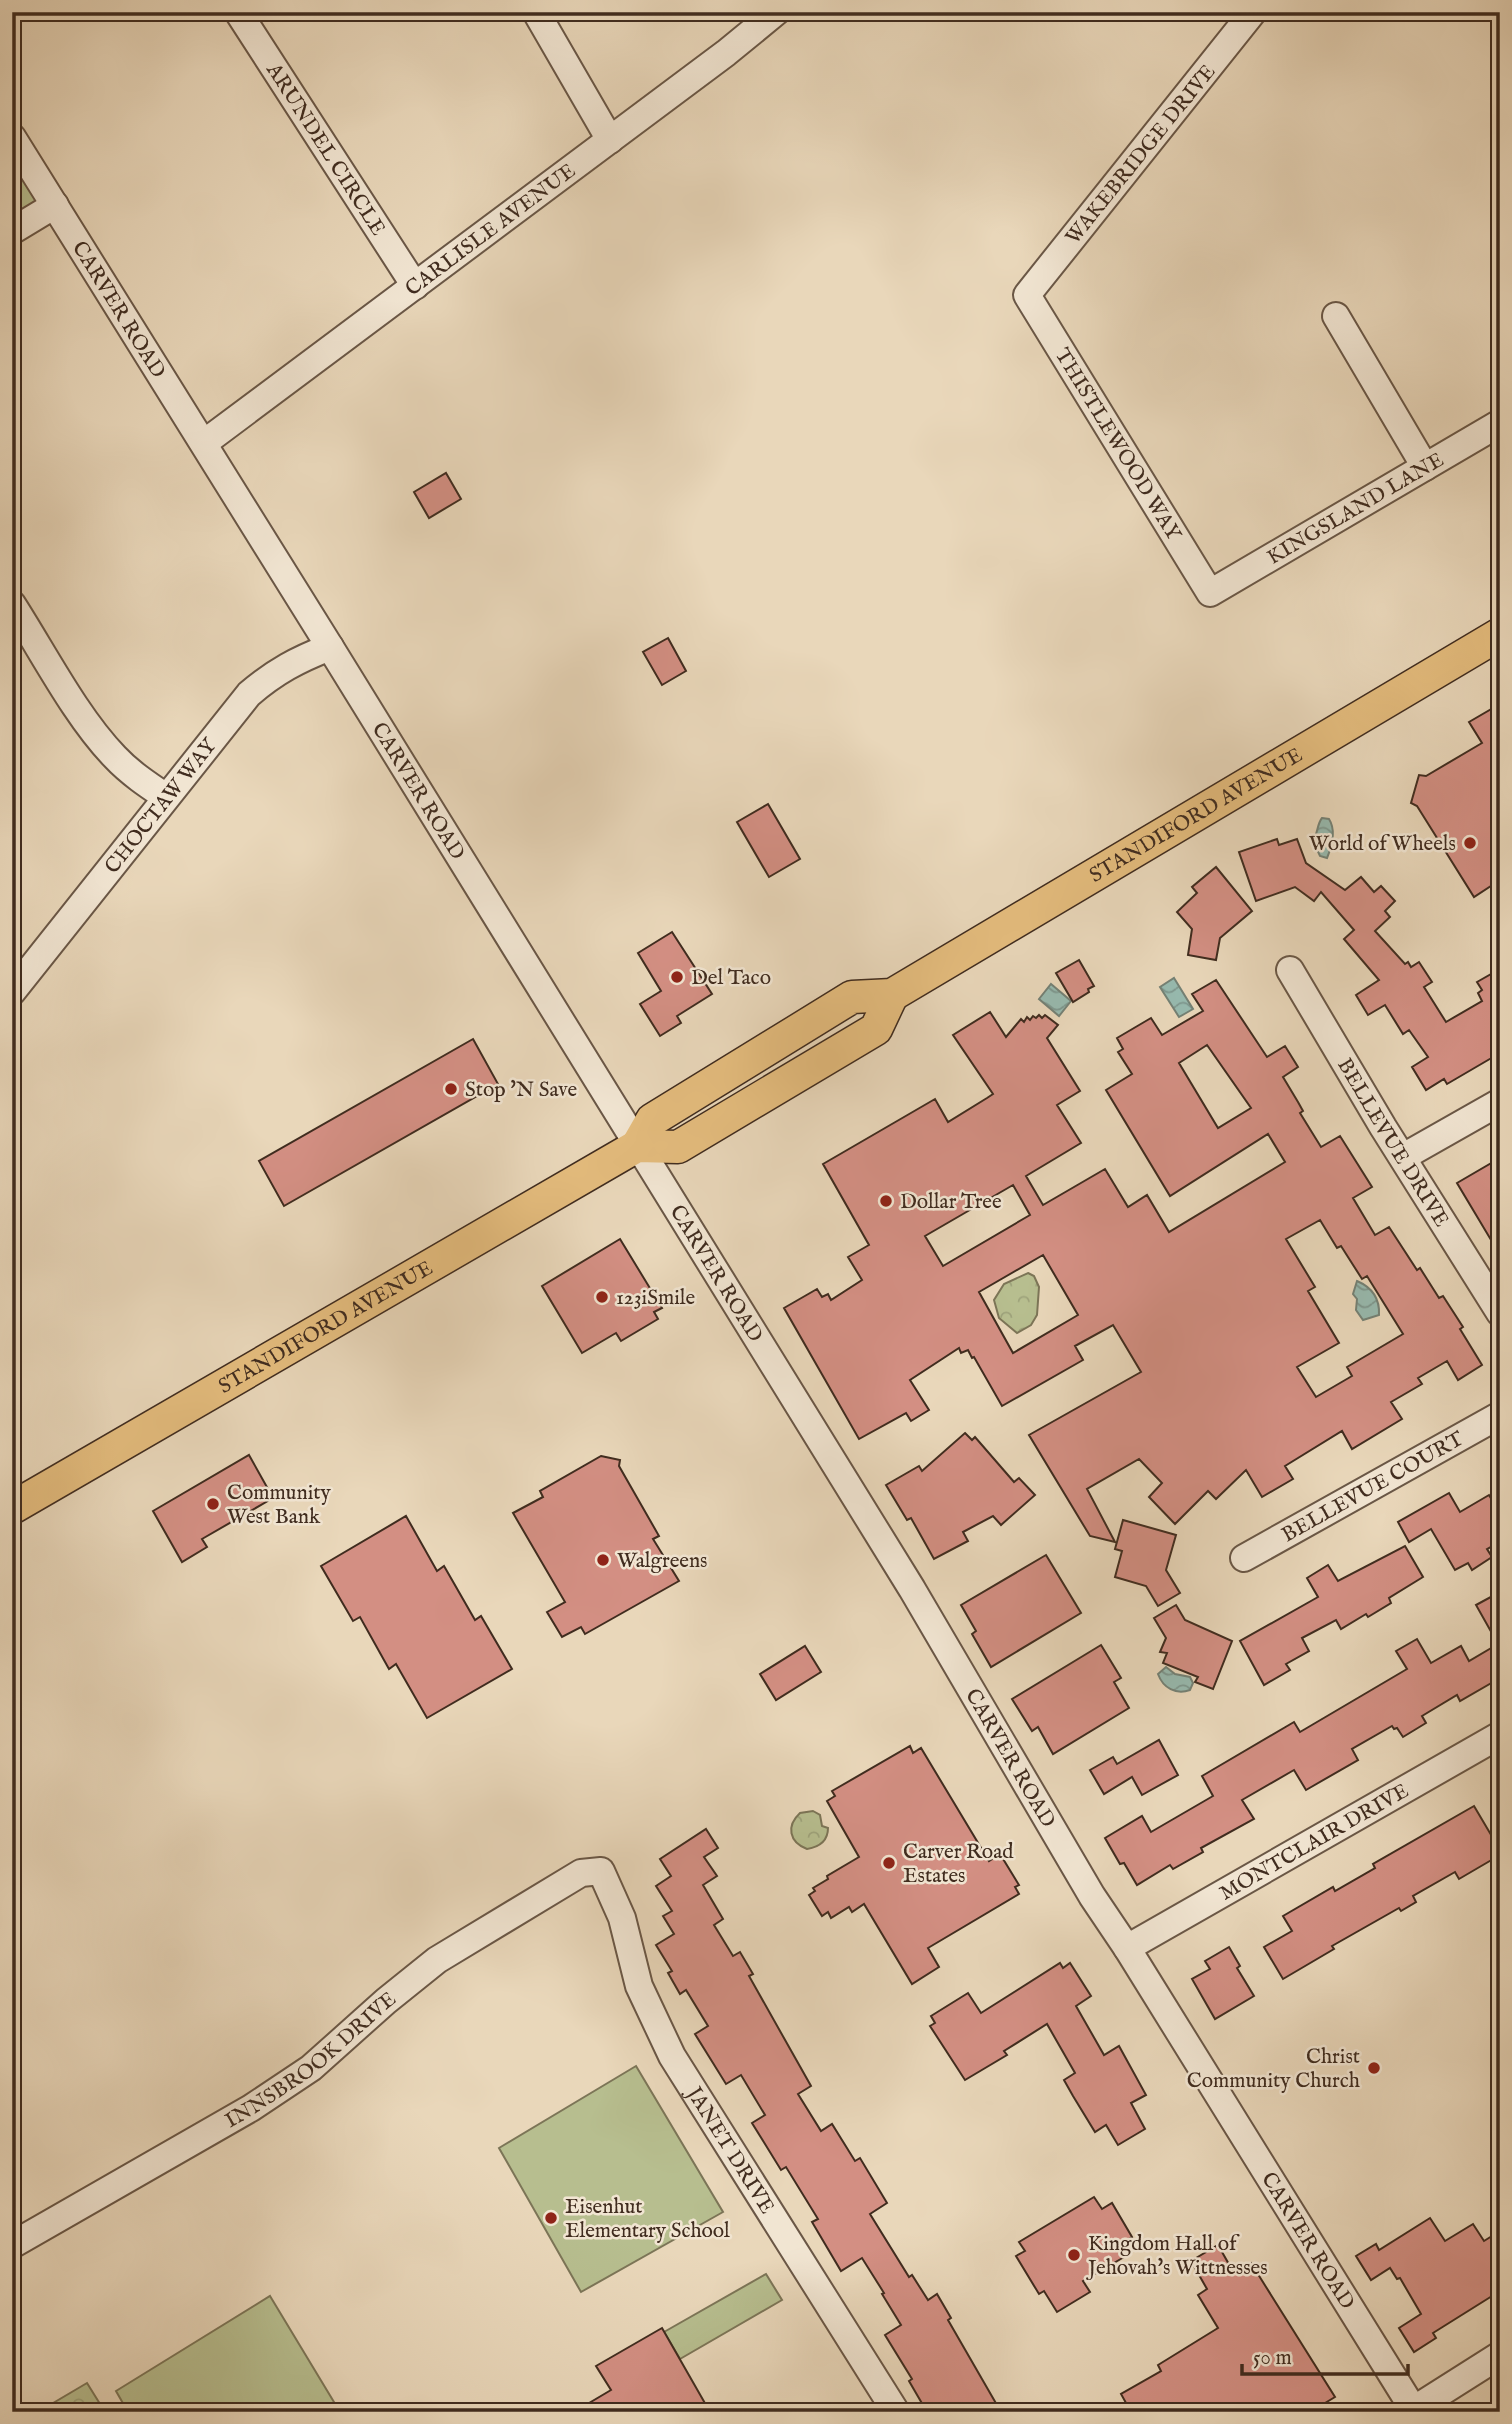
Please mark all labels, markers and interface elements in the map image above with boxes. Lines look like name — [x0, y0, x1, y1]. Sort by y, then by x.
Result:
street label: ARUNDEL CIRCLE — [259, 58, 391, 241]
street label: WAKEBRIDGE DRIVE — [1060, 59, 1222, 251]
street label: CARLISLE AVENUE — [400, 158, 581, 303]
street label: CARVER ROAD — [65, 236, 171, 384]
street label: THISTLEWOOD WAY — [1048, 344, 1187, 547]
street label: KINGSLAND LANE — [1263, 447, 1449, 572]
street label: CARVER ROAD — [365, 718, 470, 865]
street label: CHOCTAW WAY — [99, 732, 224, 880]
street label: STANDIFORD AVENUE — [1085, 742, 1308, 890]
place label: World of Wheels — [1309, 831, 1456, 858]
marker: World of Wheels — [1462, 835, 1478, 851]
place label: Del Taco — [691, 965, 771, 992]
marker: Del Taco — [669, 969, 685, 985]
street label: BELLEVUE DRIVE — [1330, 1054, 1454, 1232]
place label: Stop 'N Save — [465, 1077, 578, 1104]
marker: Stop 'N Save — [443, 1081, 459, 1097]
place label: Dollar Tree — [900, 1189, 1002, 1216]
marker: Dollar Tree — [878, 1193, 894, 1209]
street label: CARVER ROAD — [663, 1200, 768, 1348]
street label: STANDIFORD AVENUE — [214, 1255, 438, 1401]
place label: 123iSmile — [616, 1285, 695, 1312]
marker: 123iSmile — [594, 1289, 610, 1305]
street label: BELLEVUE COURT — [1277, 1426, 1469, 1549]
place label: Community West Bank — [227, 1480, 331, 1531]
marker: Community West Bank — [205, 1496, 221, 1512]
place label: Walgreens — [617, 1548, 708, 1575]
marker: Walgreens — [595, 1552, 611, 1568]
street label: CARVER ROAD — [958, 1684, 1061, 1833]
street label: MONTCLAIR DRIVE — [1215, 1778, 1414, 1907]
place label: Carver Road Estates — [903, 1839, 1014, 1890]
marker: Carver Road Estates — [881, 1855, 897, 1871]
street label: INNSBROOK DRIVE — [221, 1986, 402, 2135]
place label: Christ Community Church — [1187, 2044, 1360, 2095]
marker: Christ Community Church — [1366, 2060, 1382, 2076]
street label: JANET DRIVE — [679, 2081, 780, 2219]
street label: CARVER ROAD — [1254, 2168, 1360, 2315]
place label: Eisenhut Elementary School — [565, 2194, 730, 2245]
marker: Eisenhut Elementary School — [543, 2210, 559, 2226]
place label: Kingdom Hall of Jehovah's Wittnesses — [1086, 2231, 1268, 2282]
marker: Kingdom Hall of Jehovah's Wittnesses — [1066, 2247, 1082, 2263]
scale bar — [1242, 2333, 1409, 2377]
text: 50 m — [1253, 2345, 1292, 2372]

